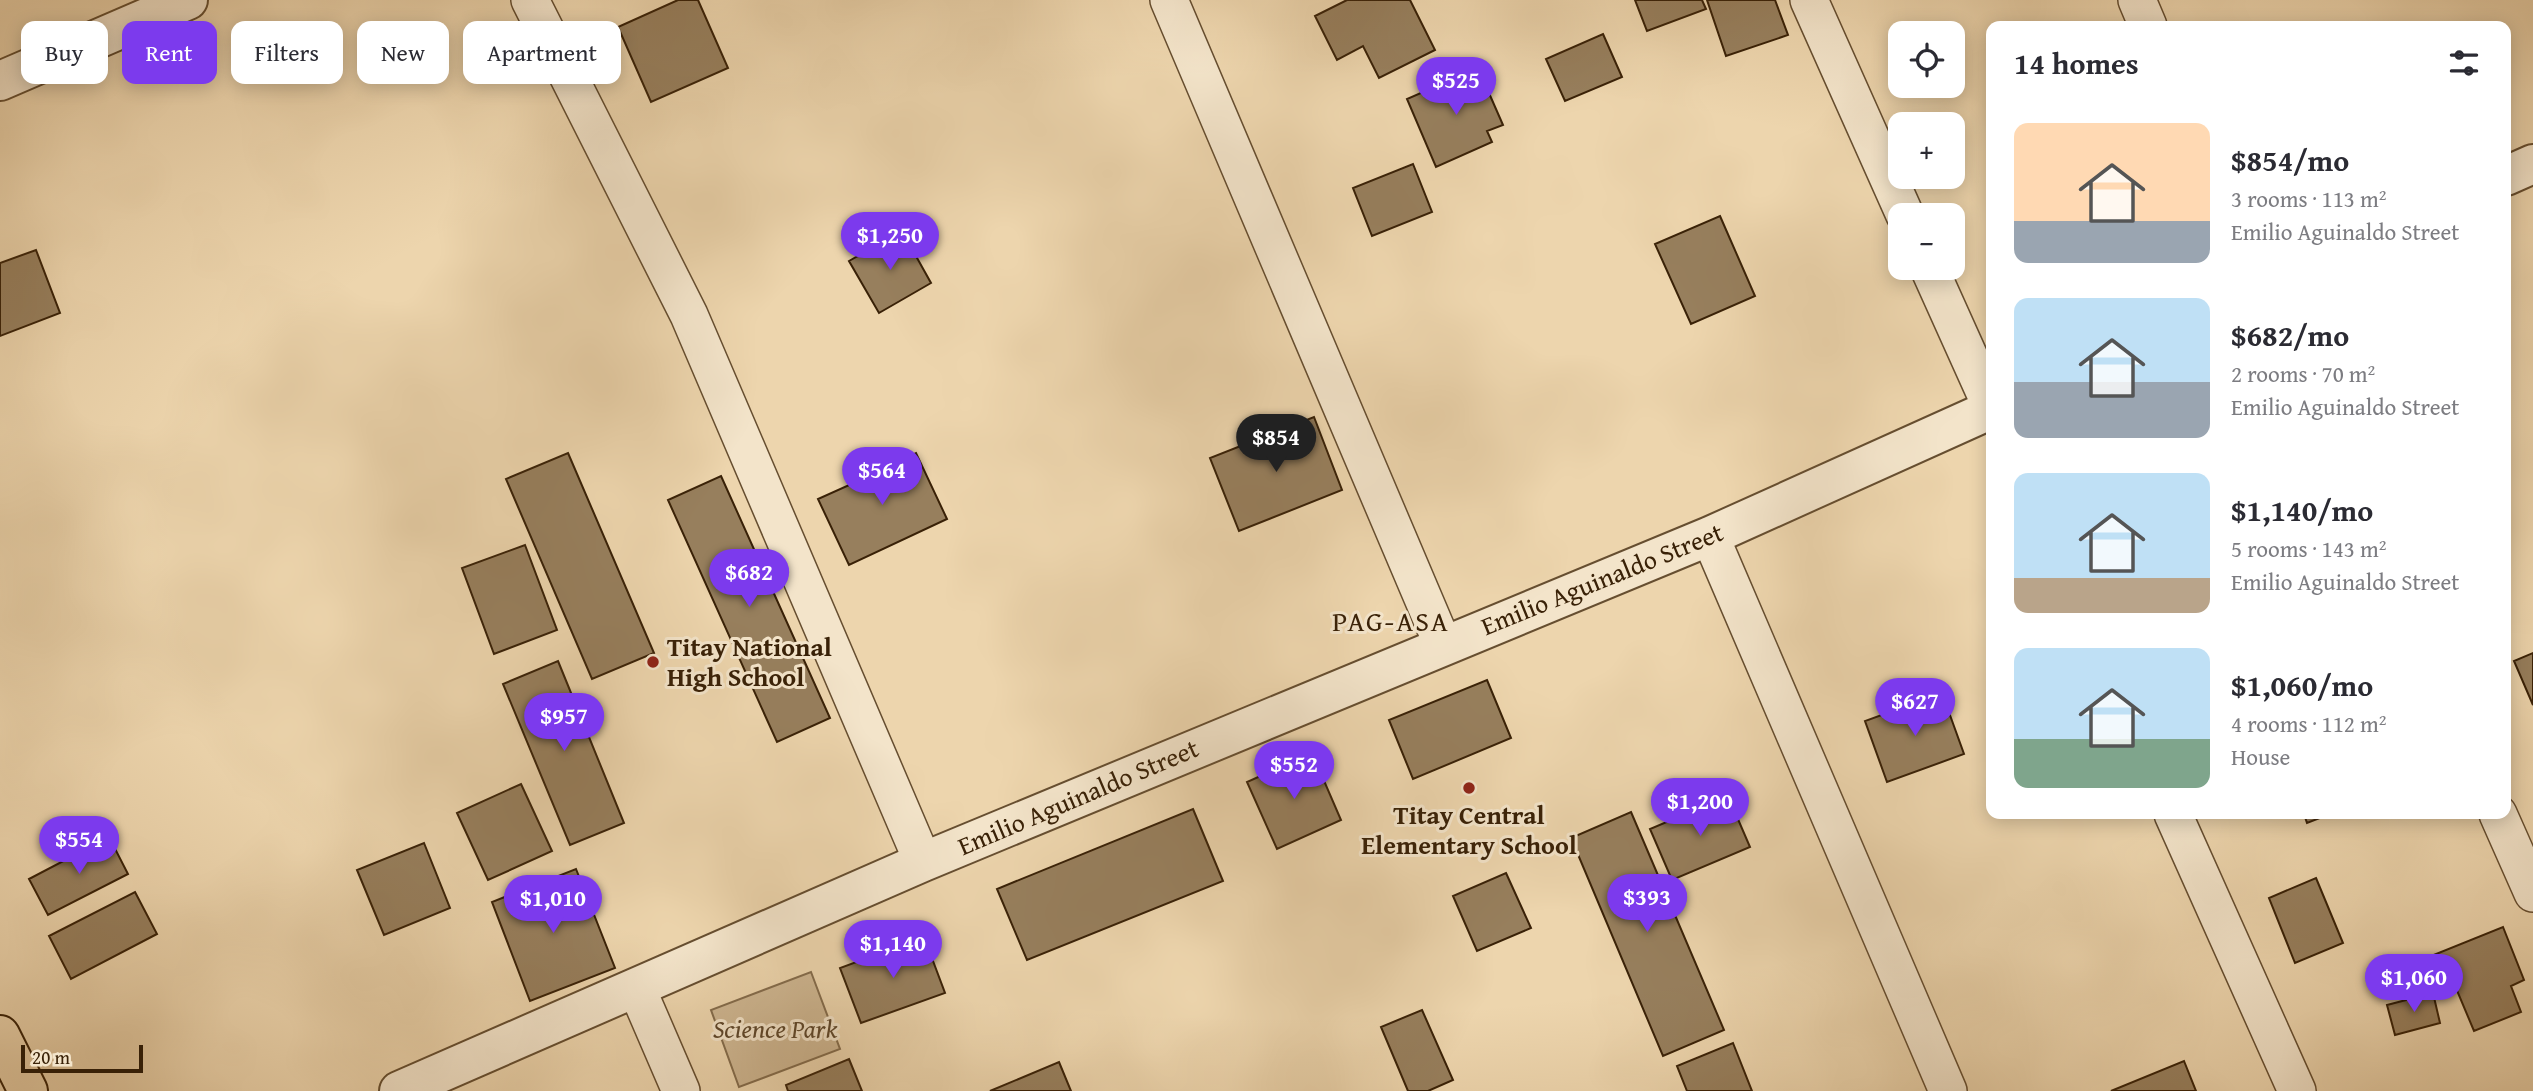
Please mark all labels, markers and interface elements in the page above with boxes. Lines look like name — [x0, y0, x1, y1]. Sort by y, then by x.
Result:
chip: Buy — [21, 21, 108, 84]
chip: Rent — [122, 21, 217, 84]
chip: Filters — [231, 21, 343, 84]
chip: New — [357, 21, 449, 84]
chip: Apartment — [463, 21, 621, 84]
map controls — [1888, 21, 1965, 280]
button: locate — [1888, 21, 1965, 98]
text: 14 homes — [2014, 41, 2139, 85]
icon: filters — [2445, 44, 2483, 82]
pin: $525 — [1415, 58, 1497, 117]
text: $525 — [1432, 63, 1480, 96]
button: + — [1888, 112, 1965, 189]
text: $854/mo — [2231, 138, 2349, 182]
icon: home — [2070, 151, 2154, 235]
text: 3 rooms · 113 m² — [2231, 182, 2386, 215]
button: − — [1888, 203, 1965, 280]
pin: $1,250 — [833, 212, 947, 272]
text: Emilio Aguinaldo Street — [2231, 215, 2459, 248]
text: $1,250 — [857, 218, 923, 251]
text: $682/mo — [2231, 313, 2349, 357]
icon: home — [2070, 326, 2154, 410]
text: 2 rooms · 70 m² — [2231, 357, 2375, 390]
text: Emilio Aguinaldo Street — [2231, 390, 2459, 423]
pin: $854 — [1235, 414, 1317, 474]
text: $854 — [1252, 420, 1300, 453]
pin: $564 — [841, 448, 923, 507]
text: $564 — [858, 453, 906, 486]
text: $1,140/mo — [2231, 488, 2373, 532]
icon: home — [2070, 501, 2154, 585]
street label: Emilio Aguinaldo Street — [1475, 512, 1729, 645]
text: 5 rooms · 143 m² — [2231, 532, 2386, 565]
pin: $682 — [708, 550, 790, 609]
text: $682 — [725, 555, 773, 588]
text: Emilio Aguinaldo Street — [2231, 565, 2459, 598]
district label: PAG-ASA — [1332, 600, 1450, 641]
place label: Titay National High School — [667, 627, 832, 696]
marker: Titay National High School — [645, 654, 661, 670]
text: $1,060/mo — [2231, 663, 2373, 707]
icon: home — [2070, 676, 2154, 760]
pin: $627 — [1874, 678, 1956, 738]
text: $627 — [1891, 684, 1939, 717]
pin: $957 — [523, 694, 605, 753]
text: $957 — [540, 699, 588, 732]
text: 4 rooms · 112 m² — [2231, 707, 2386, 740]
street label: Emilio Aguinaldo Street — [951, 728, 1204, 865]
text: House — [2231, 740, 2290, 773]
pin: $552 — [1253, 742, 1335, 801]
text: $552 — [1270, 747, 1318, 780]
pin: $1,200 — [1643, 778, 1757, 838]
marker: Titay Central Elementary School — [1461, 780, 1477, 796]
text: $1,200 — [1667, 784, 1733, 817]
place label: Titay Central Elementary School — [1361, 795, 1577, 864]
pin: $554 — [38, 816, 120, 876]
text: $554 — [55, 822, 103, 855]
pin: $393 — [1606, 874, 1688, 934]
pin: $1,010 — [496, 876, 610, 935]
text: $393 — [1623, 880, 1671, 913]
text: $1,010 — [520, 881, 586, 914]
pin: $1,140 — [836, 920, 950, 980]
text: $1,140 — [860, 926, 926, 959]
pin: $1,060 — [2357, 954, 2471, 1014]
text: $1,060 — [2381, 960, 2447, 993]
park label: Science Park — [713, 1009, 838, 1048]
scale bar — [21, 1042, 144, 1074]
text: 20 m — [32, 1043, 70, 1071]

